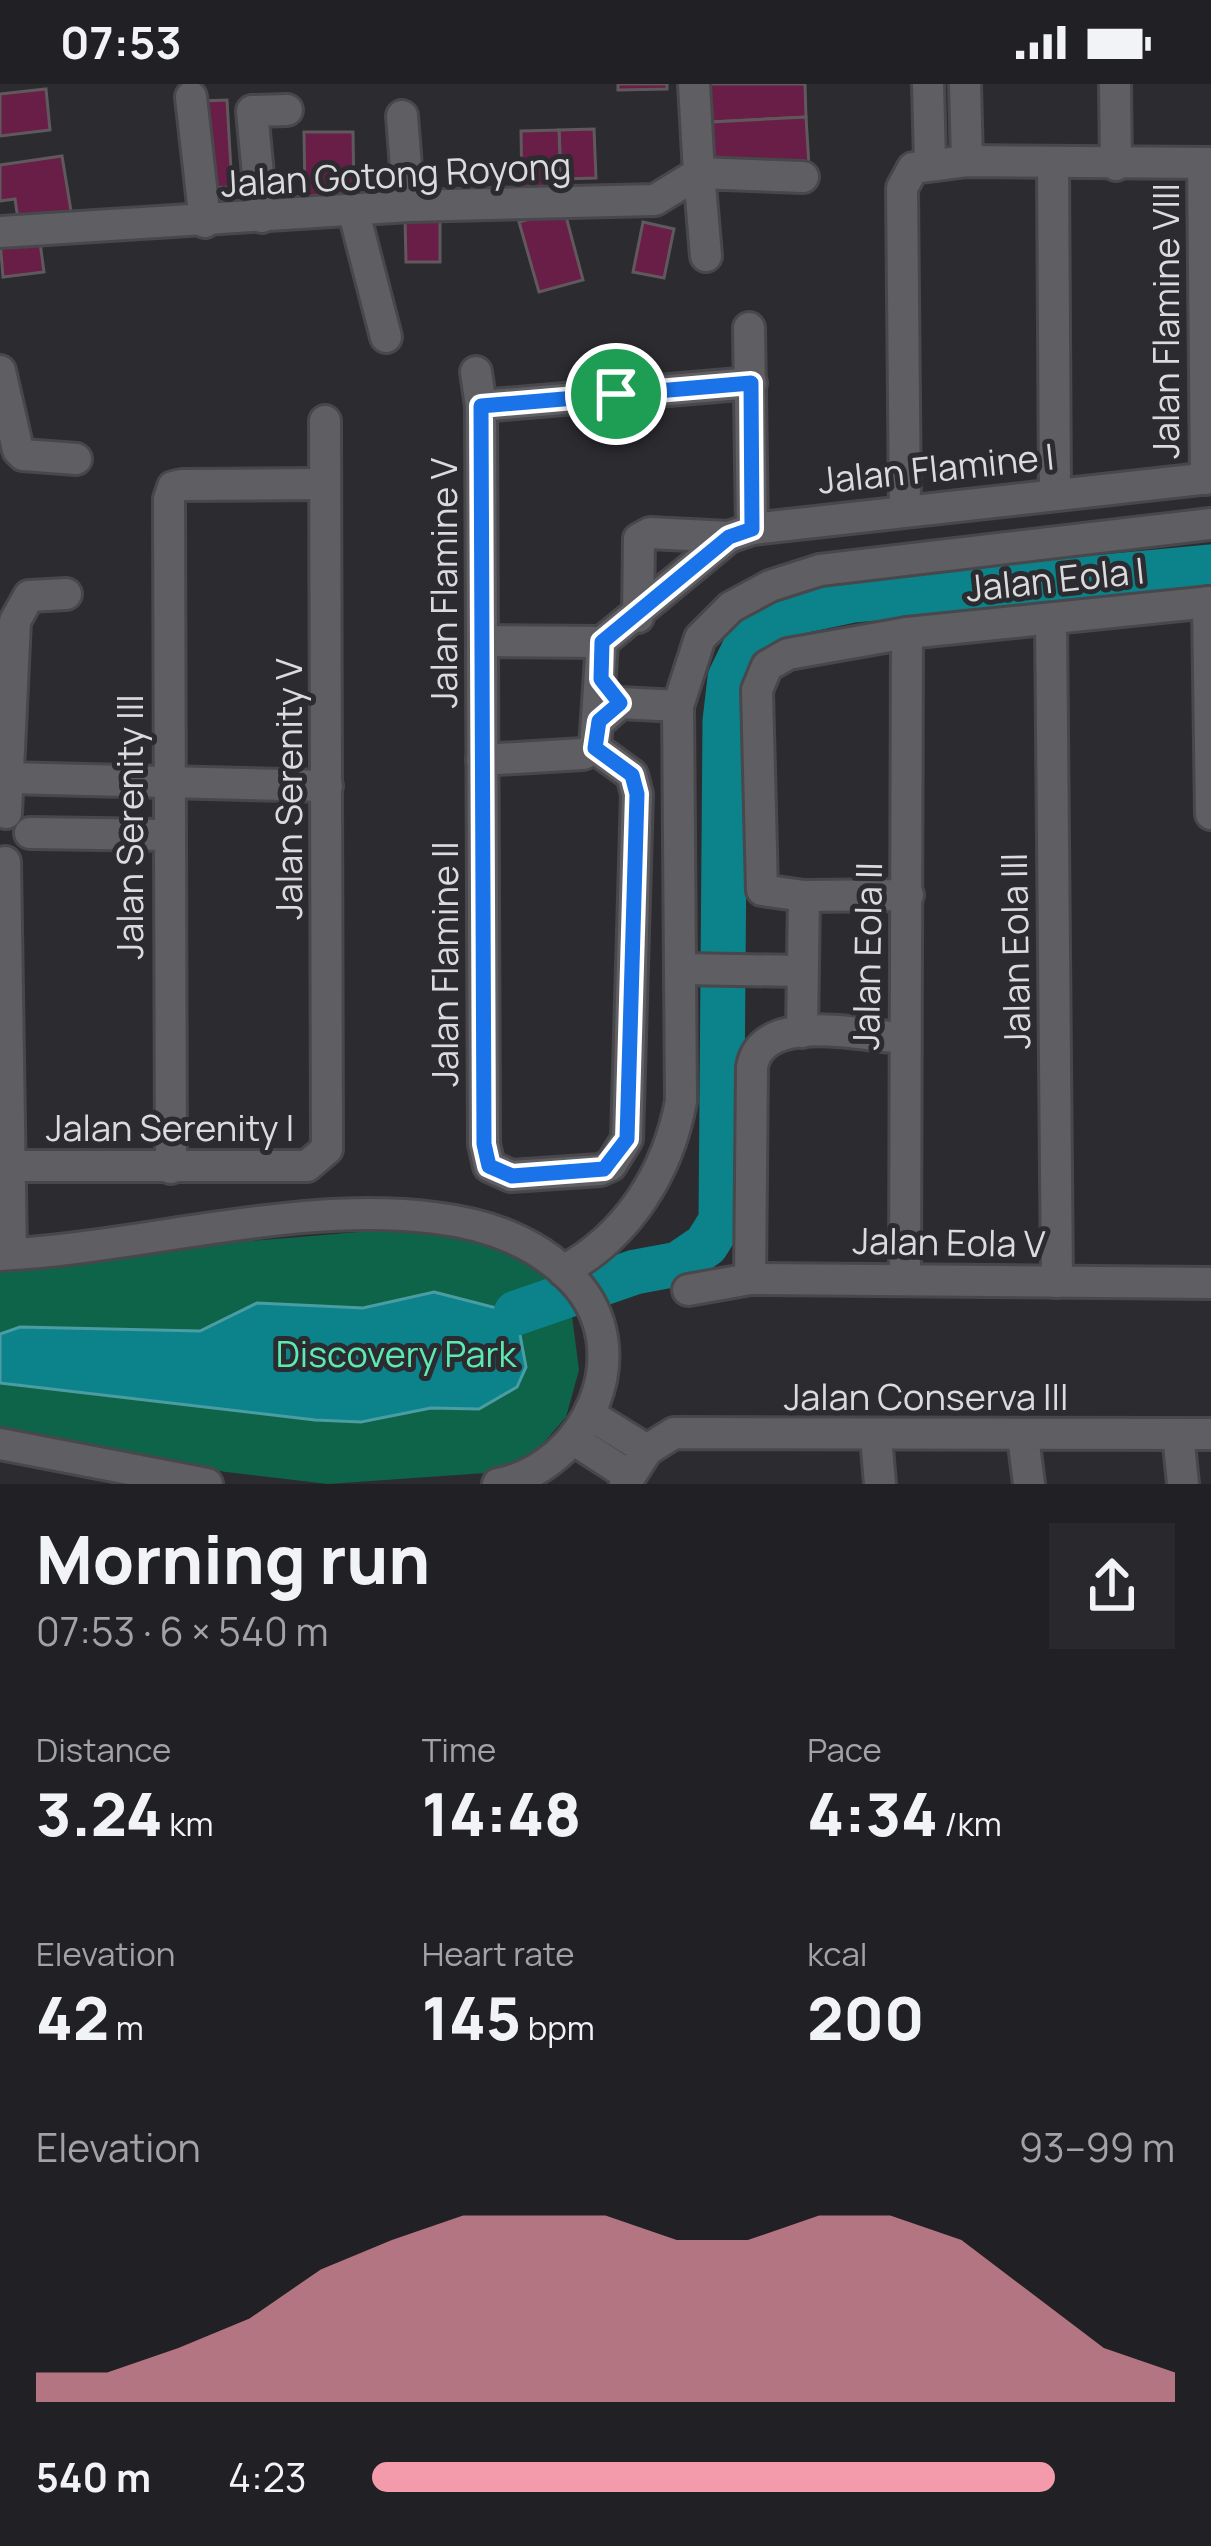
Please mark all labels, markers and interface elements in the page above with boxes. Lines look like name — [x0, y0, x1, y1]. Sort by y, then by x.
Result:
text: 07:53 — [60, 11, 182, 73]
street label: Jalan Gotong Royong — [220, 140, 572, 208]
street label: Jalan Flamine VIII — [1141, 183, 1190, 459]
pin — [565, 343, 667, 445]
icon: arrive — [583, 361, 649, 427]
street label: Jalan Flamine I — [816, 431, 1056, 505]
street label: Jalan Flamine V — [419, 458, 468, 708]
street label: Jalan Eola I — [963, 545, 1147, 613]
street label: Jalan Serenity V — [264, 658, 313, 920]
street label: Jalan Serenity III — [105, 694, 154, 960]
street label: Jalan Flamine II — [420, 841, 469, 1087]
street label: Jalan Eola III — [989, 852, 1041, 1050]
street label: Jalan Eola II — [841, 862, 893, 1050]
street label: Jalan Serenity I — [46, 1103, 294, 1152]
street label: Jalan Eola V — [852, 1216, 1046, 1268]
park label: Discovery Park — [276, 1329, 517, 1378]
street label: Jalan Conserva III — [784, 1372, 1068, 1421]
text: Morning run — [36, 1514, 430, 1604]
button: share — [1049, 1523, 1175, 1649]
text: 07:53 · 6 × 540 m — [36, 1604, 329, 1658]
text: Distance — [36, 1727, 171, 1772]
text: Time — [422, 1727, 496, 1772]
text: Pace — [807, 1727, 882, 1772]
text: 3.24 — [36, 1772, 163, 1854]
text: 14:48 — [422, 1772, 582, 1854]
text: 4:34 — [807, 1772, 938, 1854]
text: km — [163, 1801, 214, 1846]
text: /km — [938, 1801, 1002, 1846]
text: Elevation — [36, 1931, 175, 1976]
text: Heart rate — [422, 1931, 575, 1976]
text: kcal — [807, 1931, 868, 1976]
text: 42 — [36, 1976, 109, 2058]
text: 145 — [422, 1976, 521, 2058]
text: 200 — [807, 1976, 924, 2058]
text: m — [109, 2005, 144, 2050]
text: bpm — [521, 2005, 595, 2050]
text: Elevation — [36, 2120, 201, 2174]
text: 93–99 m — [1019, 2120, 1175, 2174]
text: 540 m — [36, 2450, 151, 2504]
text: 4:23 — [228, 2450, 306, 2504]

